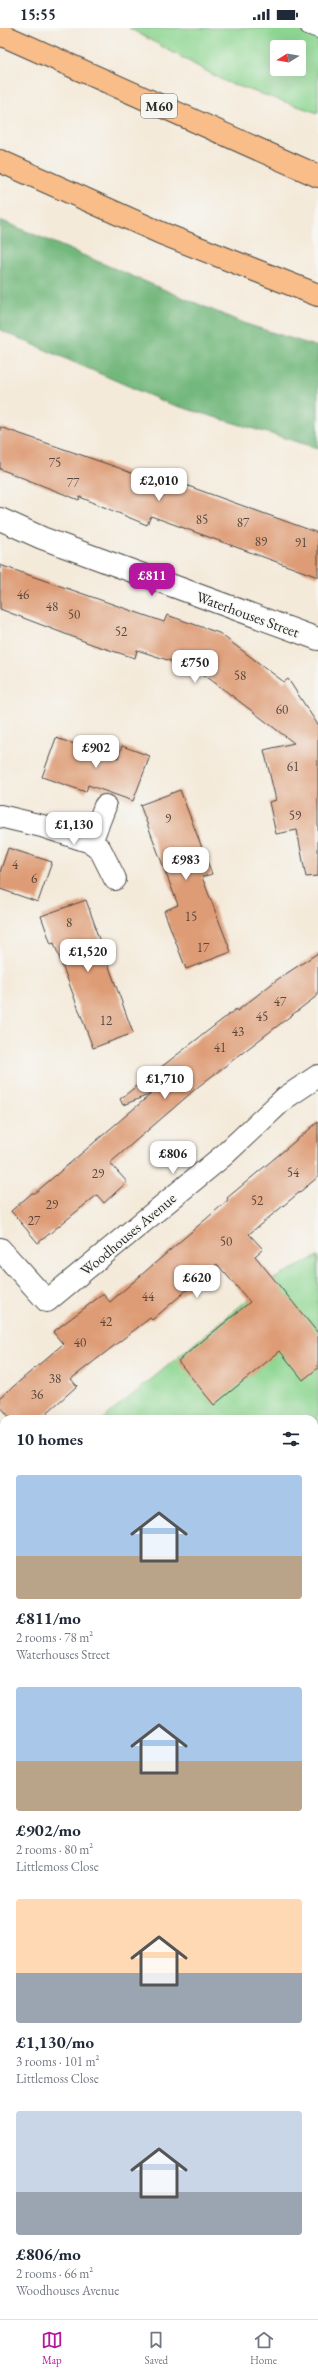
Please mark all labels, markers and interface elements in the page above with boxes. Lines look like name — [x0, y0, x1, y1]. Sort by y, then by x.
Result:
text: 15:55 — [20, 5, 56, 24]
north arrow — [270, 40, 306, 76]
map controls — [270, 40, 306, 76]
road number: M60 — [141, 94, 177, 118]
house number: 75 — [49, 454, 61, 471]
pin: £2,010 — [126, 468, 192, 502]
text: £2,010 — [140, 472, 178, 489]
house number: 77 — [67, 474, 80, 491]
house number: 85 — [196, 511, 208, 528]
house number: 87 — [237, 514, 250, 531]
house number: 89 — [255, 533, 268, 550]
house number: 91 — [295, 534, 307, 551]
pin: £811 — [128, 563, 176, 597]
text: £811 — [138, 567, 166, 584]
house number: 46 — [17, 586, 29, 603]
street label: Waterhouses Street — [194, 587, 302, 642]
house number: 48 — [46, 598, 58, 615]
house number: 50 — [68, 606, 80, 623]
house number: 52 — [115, 623, 128, 640]
pin: £750 — [171, 650, 219, 684]
text: £750 — [181, 654, 209, 671]
house number: 58 — [234, 667, 246, 684]
house number: 60 — [276, 701, 288, 718]
pin: £902 — [72, 735, 120, 769]
text: £902 — [82, 739, 110, 756]
house number: 61 — [287, 758, 299, 775]
house number: 59 — [289, 807, 302, 824]
house number: 9 — [165, 810, 172, 827]
pin: £1,130 — [41, 812, 107, 846]
text: £1,130 — [55, 816, 93, 833]
pin: £983 — [162, 847, 210, 881]
text: £983 — [172, 851, 200, 868]
house number: 4 — [12, 856, 19, 873]
house number: 6 — [31, 870, 37, 887]
house number: 15 — [185, 908, 197, 925]
house number: 8 — [66, 914, 72, 931]
pin: £1,520 — [55, 939, 121, 973]
house number: 17 — [197, 939, 210, 956]
text: £1,520 — [69, 943, 107, 960]
house number: 47 — [274, 993, 287, 1010]
house number: 45 — [256, 1008, 268, 1025]
house number: 12 — [100, 1012, 113, 1029]
house number: 43 — [232, 1023, 244, 1040]
house number: 41 — [214, 1039, 226, 1056]
pin: £1,710 — [132, 1066, 198, 1100]
text: £1,710 — [146, 1070, 184, 1087]
pin: £806 — [149, 1141, 197, 1175]
text: £806 — [159, 1145, 187, 1162]
house number: 54 — [287, 1164, 300, 1181]
house number: 29 — [92, 1165, 105, 1182]
street label: Woodhouses Avenue — [76, 1188, 180, 1280]
house number: 52 — [251, 1192, 264, 1209]
house number: 29 — [46, 1196, 59, 1213]
house number: 27 — [28, 1212, 41, 1229]
house number: 50 — [220, 1233, 232, 1250]
pin: £620 — [173, 1265, 221, 1299]
text: £620 — [183, 1269, 211, 1286]
house number: 44 — [142, 1288, 155, 1305]
house number: 42 — [100, 1313, 113, 1330]
house number: 40 — [74, 1334, 86, 1351]
house number: 38 — [49, 1370, 61, 1387]
house number: 36 — [31, 1386, 43, 1403]
text: 10 homes — [16, 1428, 83, 1450]
icon: filters — [280, 1428, 302, 1450]
icon: home — [123, 1501, 195, 1573]
text: £811/mo — [16, 1607, 81, 1629]
text: 2 rooms · 78 m² — [16, 1629, 93, 1646]
text: Waterhouses Street — [16, 1646, 110, 1663]
icon: home — [123, 1713, 195, 1785]
text: £902/mo — [16, 1819, 81, 1841]
text: 2 rooms · 80 m² — [16, 1841, 93, 1858]
text: Littlemoss Close — [16, 1858, 99, 1875]
icon: home — [123, 1925, 195, 1997]
text: £1,130/mo — [16, 2031, 94, 2053]
text: 3 rooms · 101 m² — [16, 2053, 100, 2070]
text: Littlemoss Close — [16, 2070, 99, 2087]
icon: home — [123, 2137, 195, 2209]
text: £806/mo — [16, 2243, 81, 2265]
text: 2 rooms · 66 m² — [16, 2265, 93, 2282]
text: Woodhouses Avenue — [16, 2282, 119, 2299]
tab: Map — [41, 2329, 63, 2367]
tab: Saved — [145, 2329, 168, 2367]
tab: Home — [250, 2329, 277, 2367]

